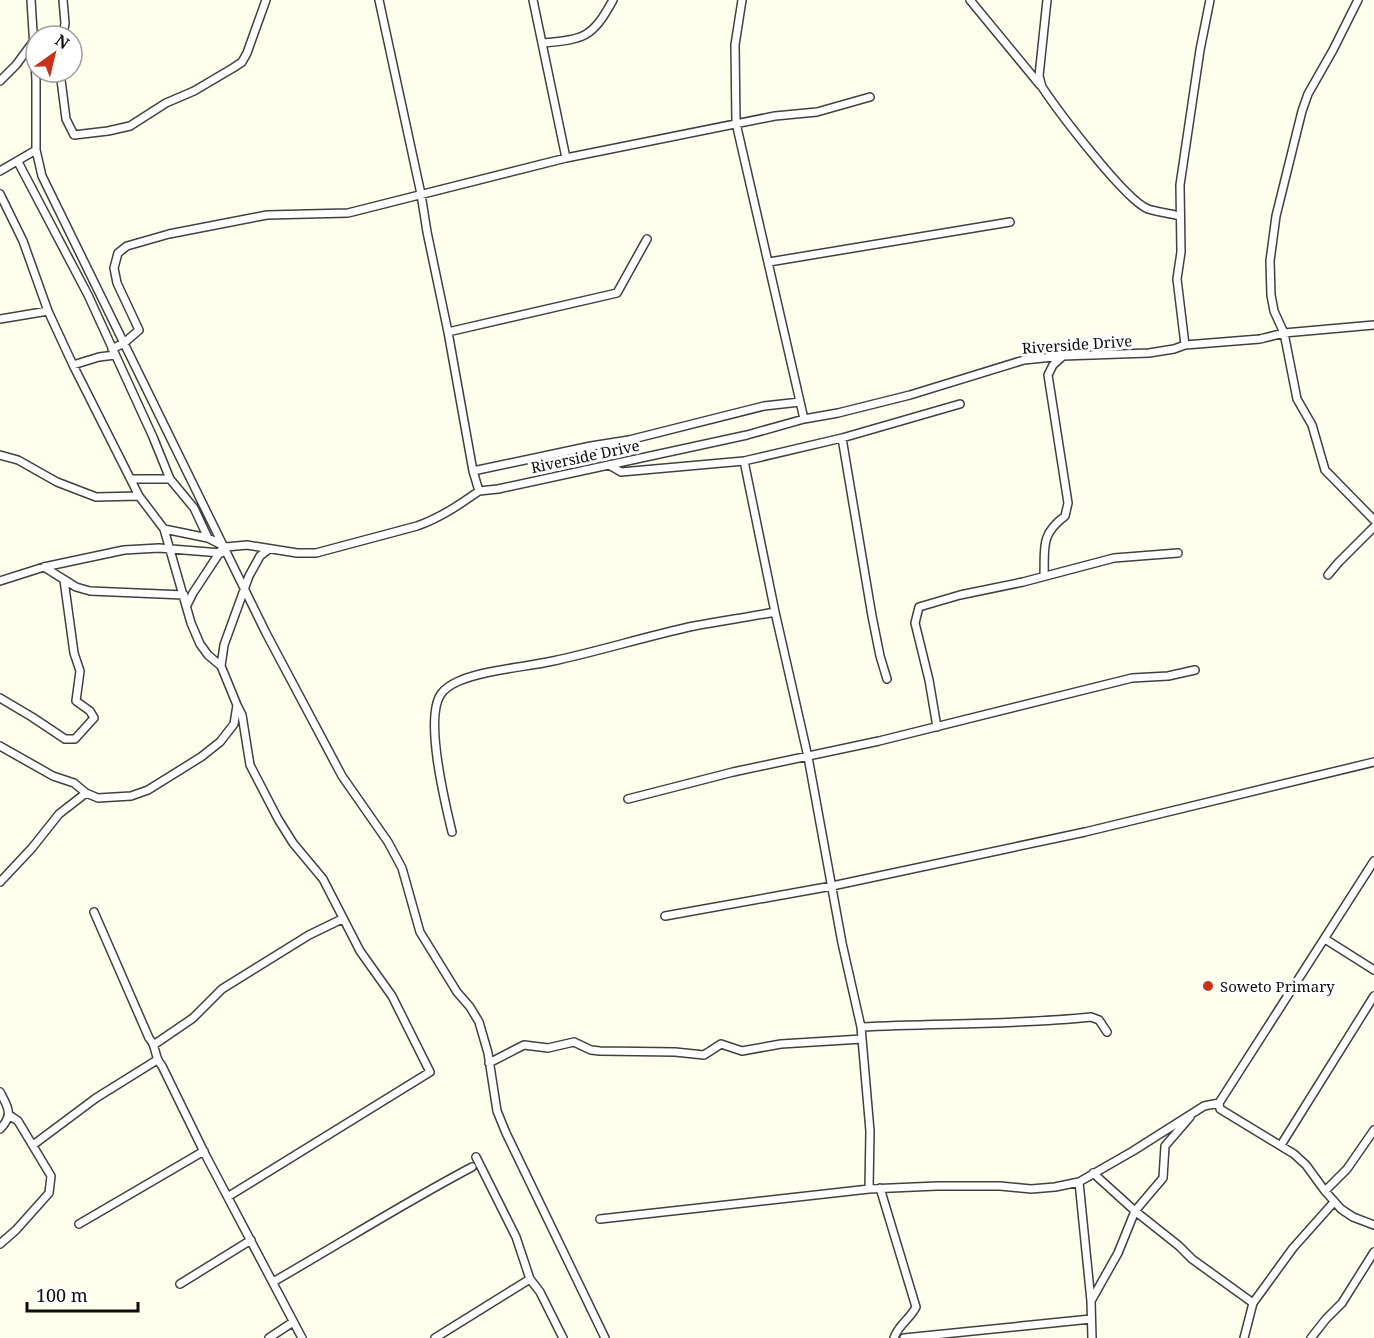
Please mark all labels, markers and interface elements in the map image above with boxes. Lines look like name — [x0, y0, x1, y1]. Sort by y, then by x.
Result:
north arrow — [24, 24, 84, 84]
text: N — [51, 29, 74, 54]
street label: Riverside Drive — [1021, 330, 1133, 358]
street label: Riverside Drive — [529, 435, 641, 477]
place label: Soweto Primary — [1220, 976, 1335, 996]
marker: Soweto Primary — [1201, 979, 1215, 993]
scale bar — [27, 1275, 138, 1313]
text: 100 m — [36, 1283, 88, 1307]

